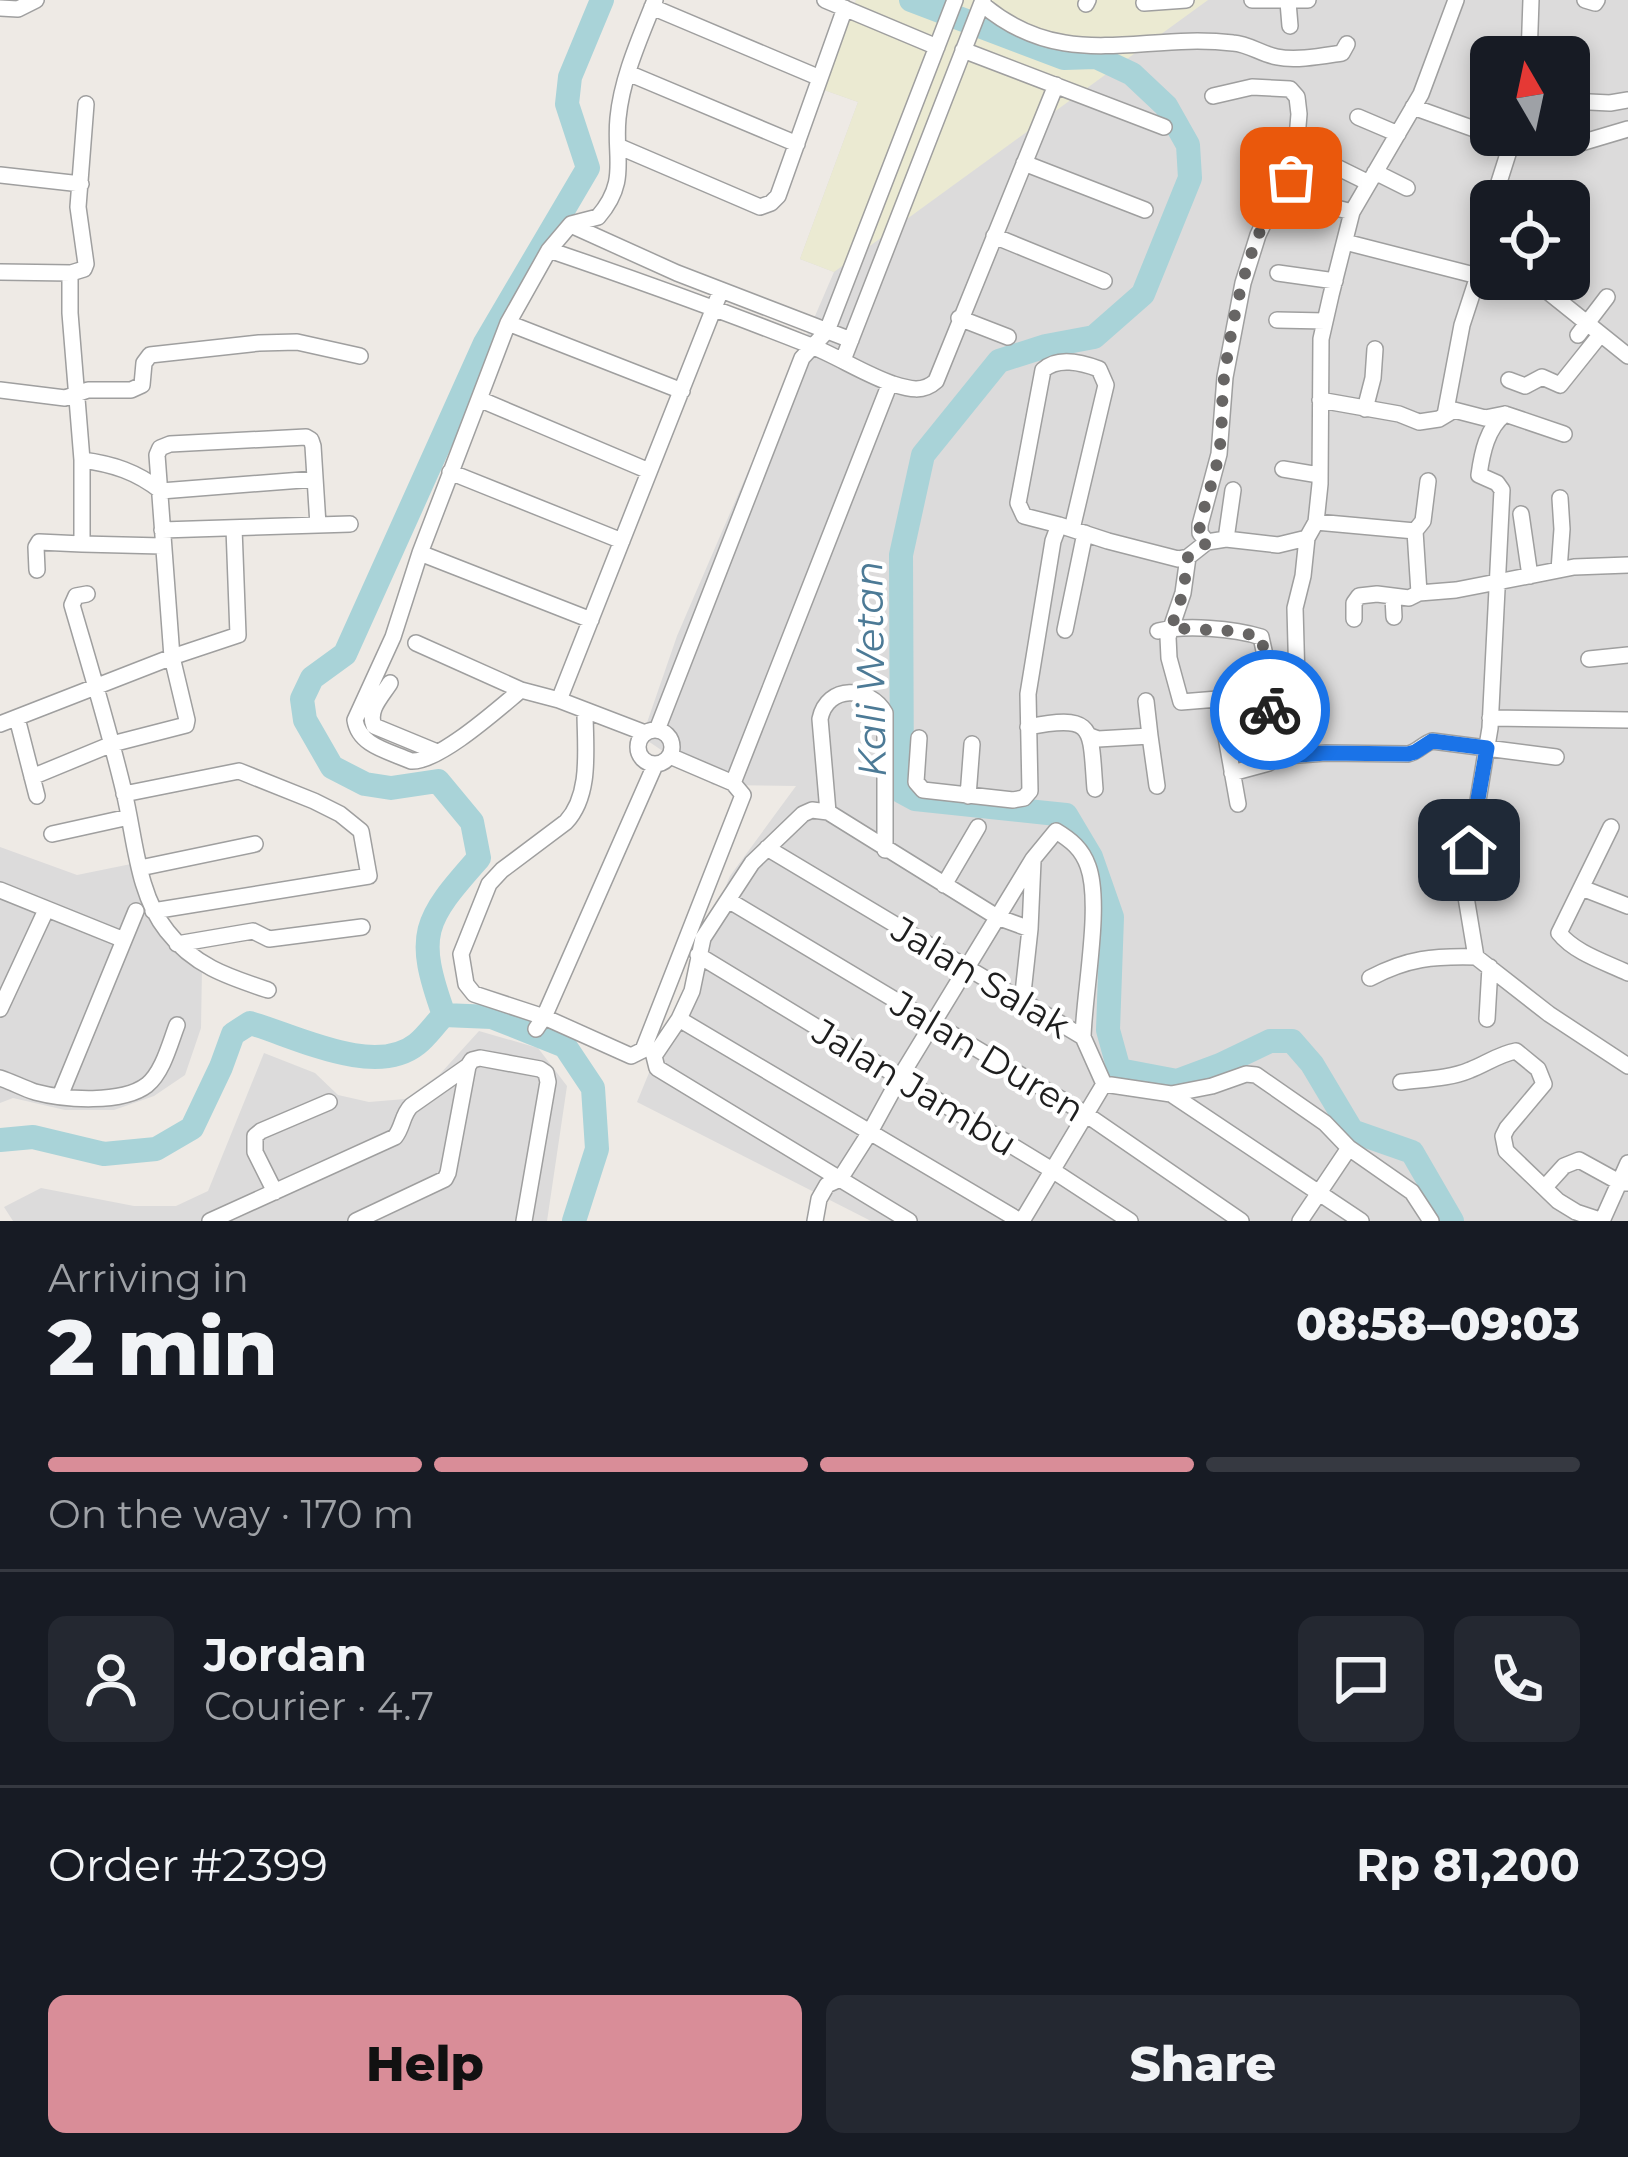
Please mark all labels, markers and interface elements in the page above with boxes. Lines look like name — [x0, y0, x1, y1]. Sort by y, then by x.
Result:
north arrow — [1470, 36, 1590, 156]
map controls — [1470, 36, 1590, 300]
pin — [1240, 127, 1342, 229]
icon: bag — [1258, 145, 1324, 211]
button: locate — [1470, 180, 1590, 300]
water label: Kali Wetan — [844, 560, 896, 778]
courier — [1210, 650, 1330, 770]
icon: bike — [1237, 677, 1303, 743]
pin — [1418, 799, 1520, 901]
icon: home — [1436, 817, 1502, 883]
street label: Jalan Salak — [883, 906, 1078, 1048]
street label: Jalan Duren — [882, 980, 1093, 1131]
street label: Jalan Jambu — [804, 1008, 1025, 1165]
text: Arriving in — [48, 1254, 249, 1302]
text: 08:58–09:03 — [1296, 1296, 1580, 1351]
text: 2 min — [48, 1299, 278, 1395]
text: On the way · 170 m — [48, 1490, 414, 1538]
button: person — [48, 1616, 174, 1742]
button: chat — [1298, 1616, 1424, 1742]
button: phone — [1454, 1616, 1580, 1742]
text: Jordan — [204, 1627, 367, 1682]
text: Courier · 4.7 — [204, 1682, 434, 1730]
text: Order #2399 — [48, 1837, 328, 1892]
text: Rp 81,200 — [1356, 1837, 1580, 1892]
button: Help — [48, 1995, 802, 2133]
button: Share — [826, 1995, 1580, 2133]

